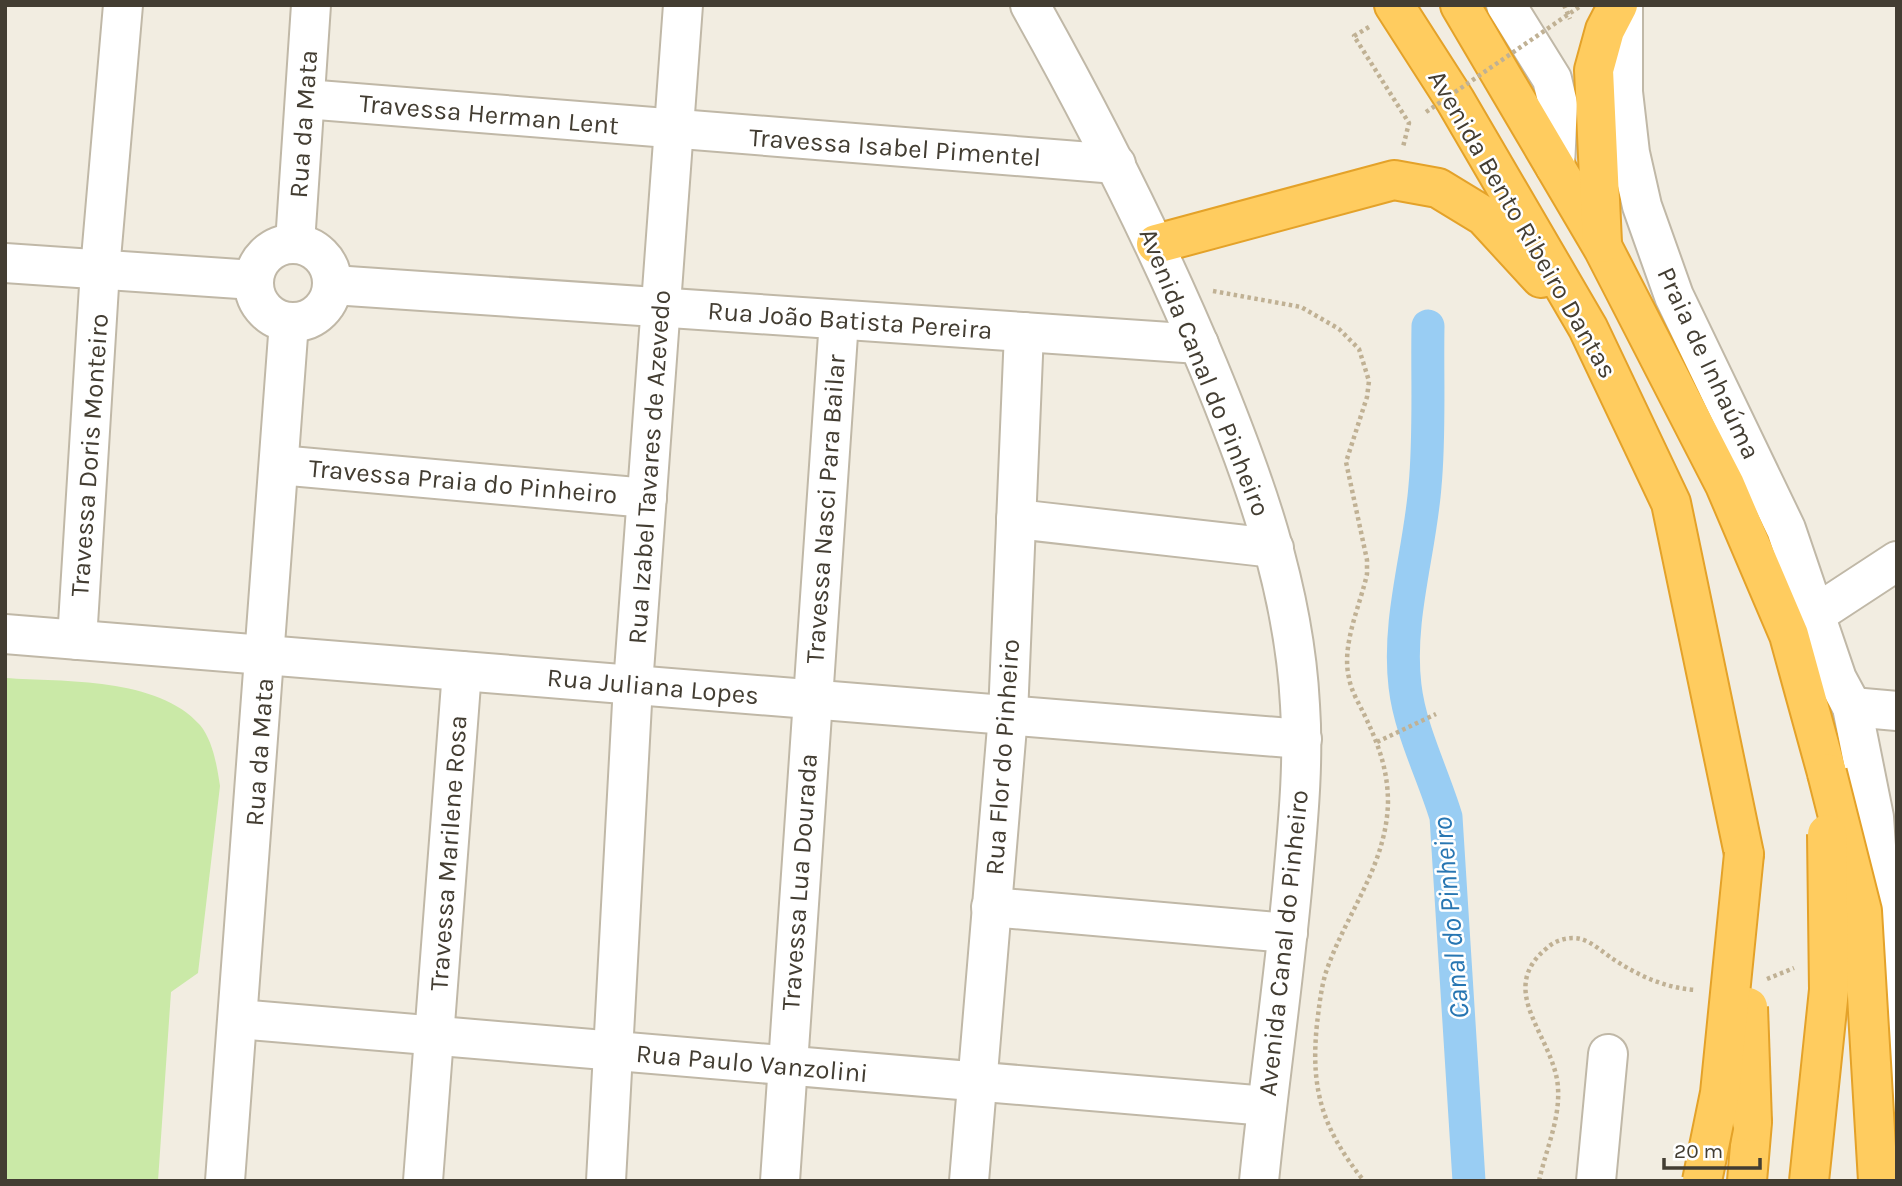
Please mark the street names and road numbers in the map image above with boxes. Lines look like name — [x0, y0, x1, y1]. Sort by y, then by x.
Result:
street label: Rua da Mata — [283, 49, 324, 199]
street label: Avenida Bento Ribeiro Dantas — [1422, 65, 1624, 384]
street label: Travessa Herman Lent — [358, 88, 620, 141]
street label: Travessa Isabel Pimentel — [748, 122, 1042, 173]
street label: Avenida Canal do Pinheiro — [1133, 224, 1277, 521]
street label: Praia de Inhaúma — [1650, 262, 1767, 464]
street label: Rua Izabel Tavares de Azevedo — [622, 289, 677, 645]
street label: Rua João Batista Pereira — [707, 295, 993, 346]
street label: Travessa Doris Monteiro — [64, 312, 115, 598]
street label: Travessa Nasci Para Bailar — [799, 353, 852, 665]
street label: Travessa Praia do Pinheiro — [307, 453, 618, 510]
street label: Rua Flor do Pinheiro — [979, 638, 1026, 876]
street label: Rua Juliana Lopes — [546, 662, 760, 711]
street label: Rua da Mata — [239, 677, 280, 827]
street label: Travessa Marilene Rosa — [423, 714, 474, 992]
street label: Travessa Lua Dourada — [775, 752, 824, 1012]
street label: Avenida Canal do Pinheiro — [1252, 788, 1315, 1098]
street label: Rua Paulo Vanzolini — [635, 1038, 869, 1089]

